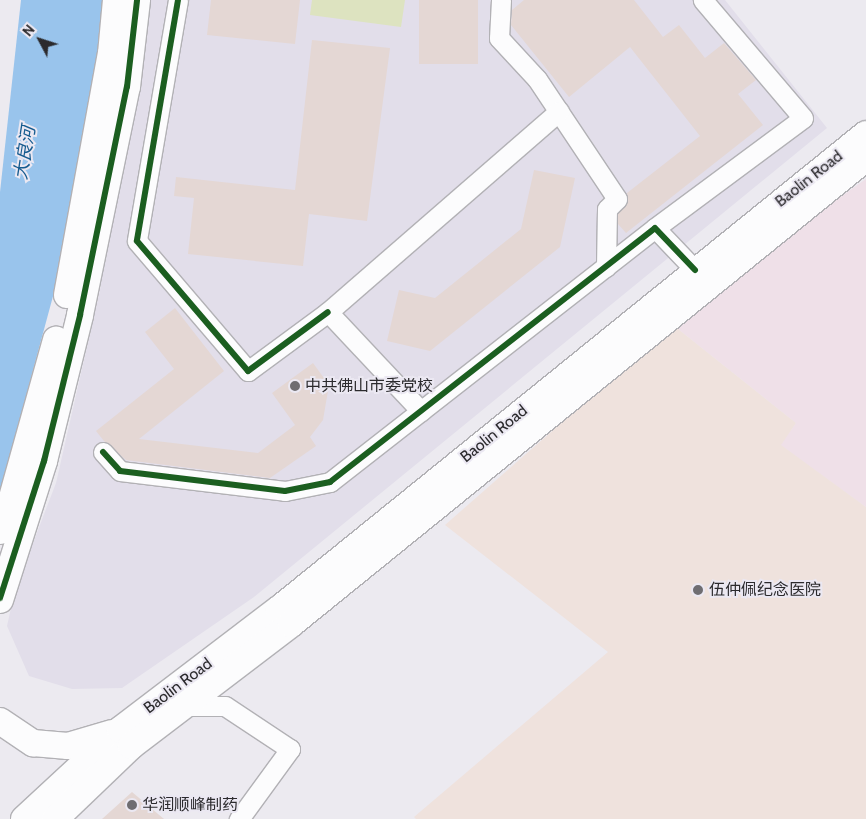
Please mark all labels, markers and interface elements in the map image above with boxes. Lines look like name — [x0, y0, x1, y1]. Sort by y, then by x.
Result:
north arrow — [15, 15, 65, 65]
text: N — [18, 21, 39, 40]
water label: 大良河 — [10, 125, 40, 181]
street label: Baolin Road — [771, 147, 847, 211]
place label: 中共佛山市委党校 — [305, 376, 433, 396]
marker: 中共佛山市委党校 — [289, 380, 301, 392]
street label: Baolin Road — [457, 401, 531, 467]
place label: 伍仲佩纪念医院 — [709, 580, 821, 600]
marker: 伍仲佩纪念医院 — [691, 583, 705, 597]
street label: Baolin Road — [140, 654, 216, 718]
place label: 华润顺峰制药 — [142, 795, 238, 815]
marker: 华润顺峰制药 — [126, 799, 138, 811]

